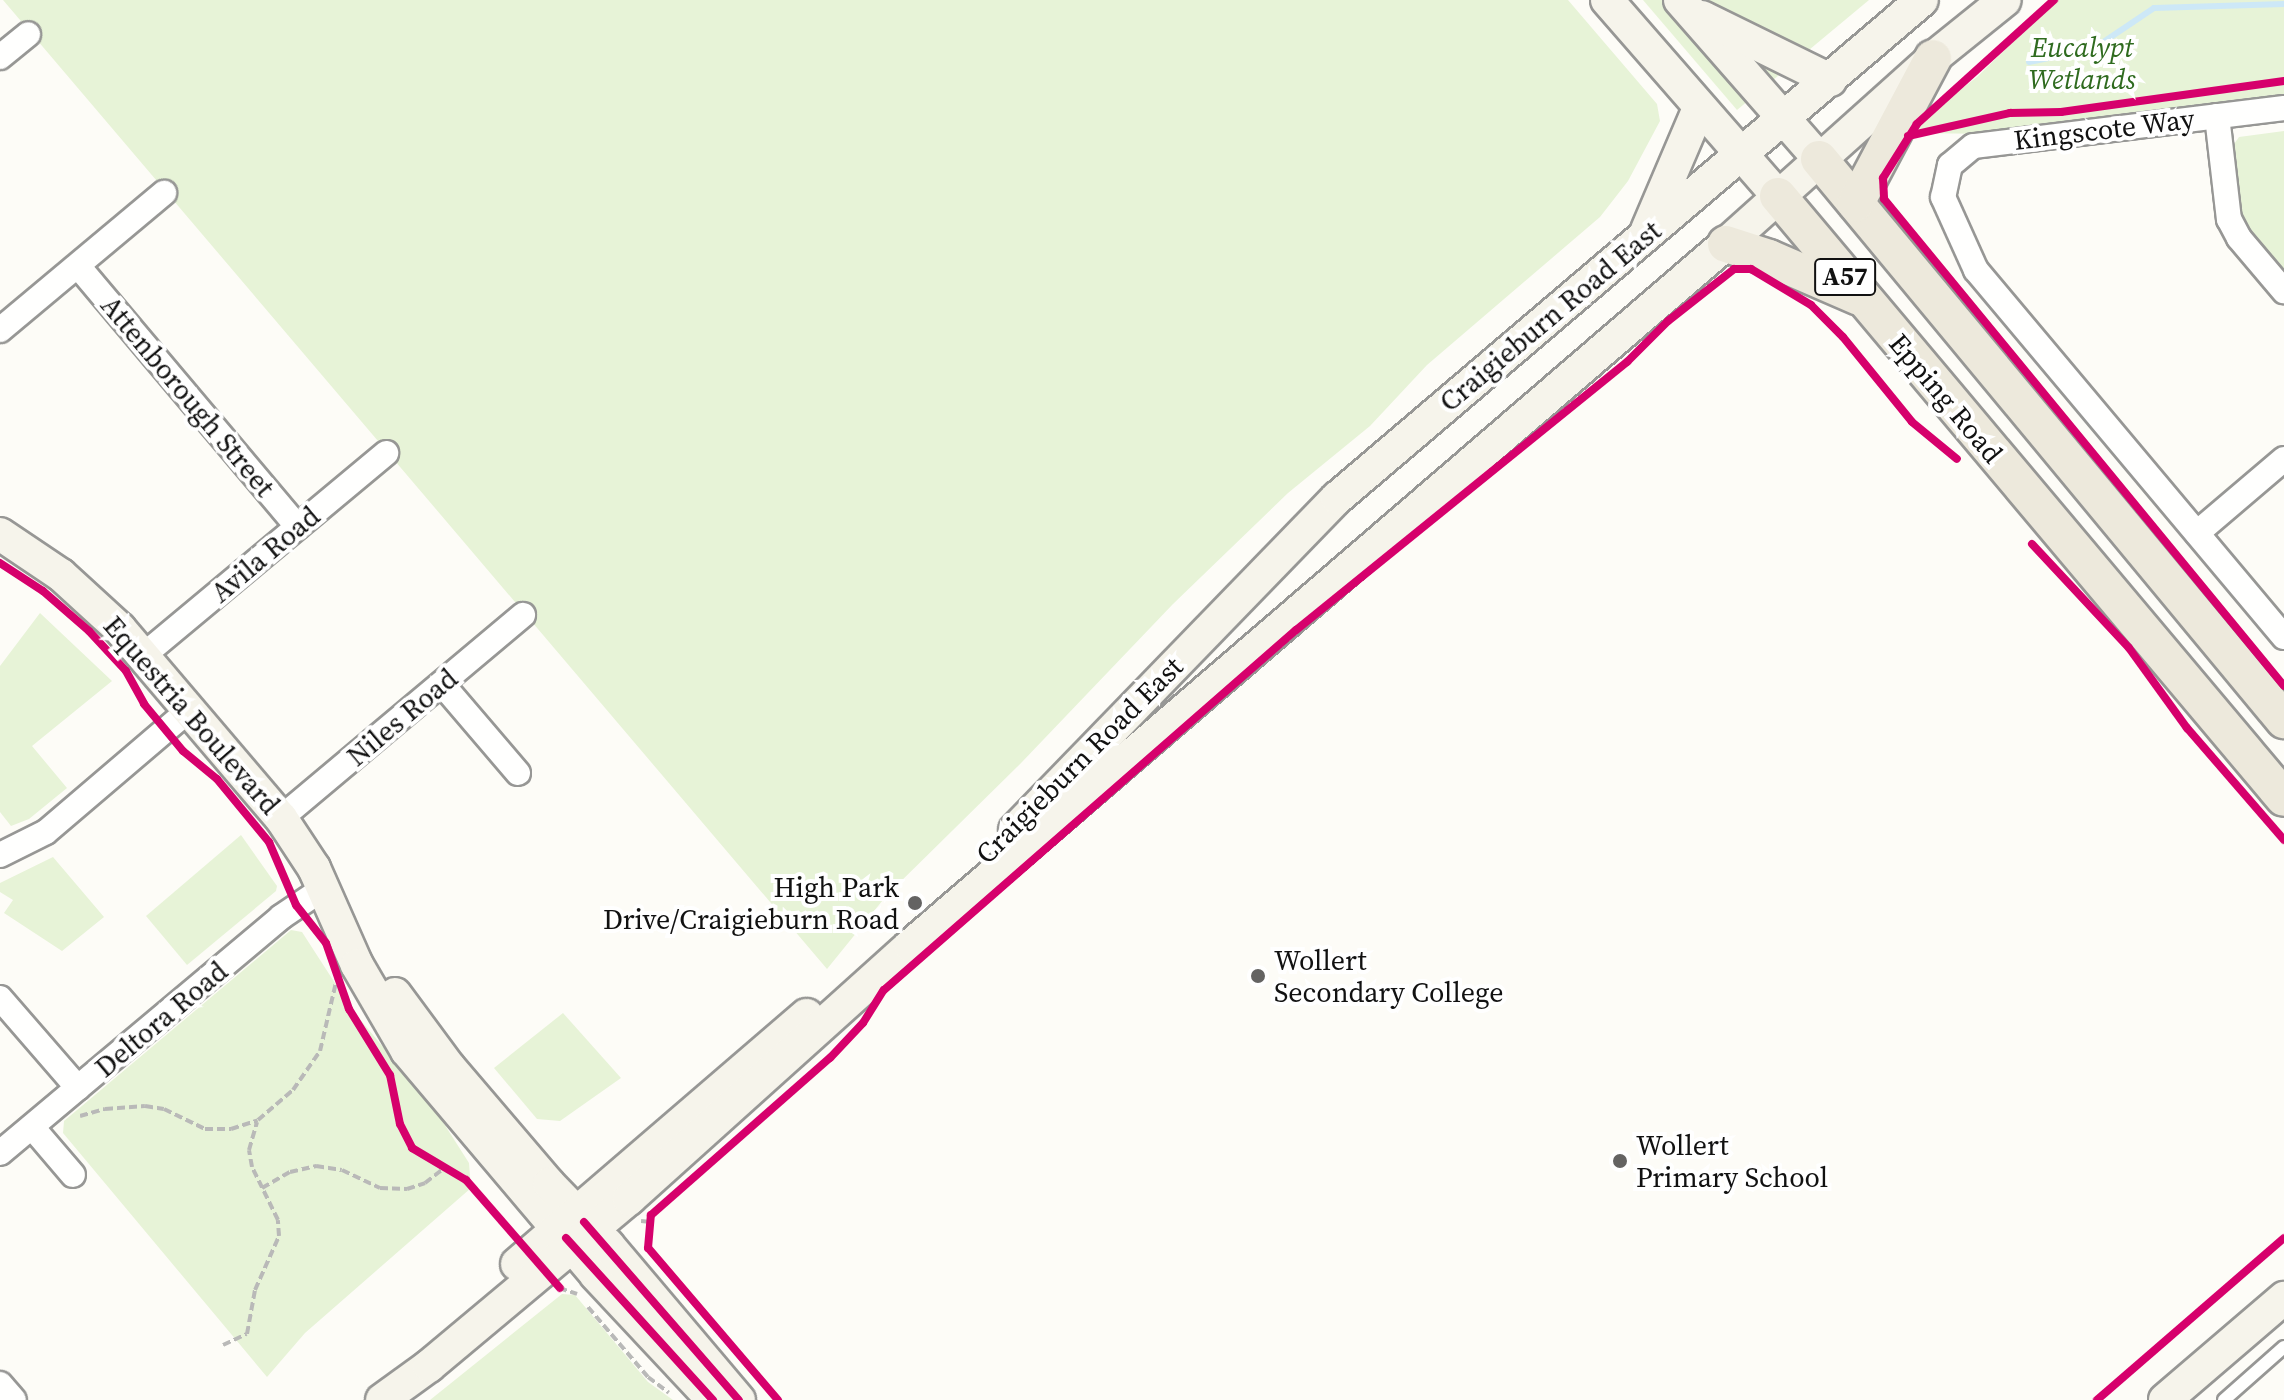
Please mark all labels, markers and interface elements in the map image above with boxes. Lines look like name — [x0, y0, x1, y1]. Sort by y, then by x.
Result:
park label: Eucalypt Wetlands — [2029, 30, 2135, 96]
street label: Kingscote Way — [2011, 101, 2197, 157]
street label: Craigieburn Road East — [1433, 214, 1667, 418]
road number: A57 — [1813, 255, 1877, 299]
street label: Attenborough Street — [94, 289, 282, 503]
street label: Epping Road — [1882, 326, 2010, 470]
street label: Avila Road — [204, 499, 326, 609]
street label: Equestria Boulevard — [97, 609, 287, 821]
street label: Craigieburn Road East — [969, 650, 1189, 870]
street label: Niles Road — [340, 661, 464, 773]
place label: High Park Drive/Craigieburn Road — [603, 870, 899, 936]
marker: High Park Drive/Craigieburn Road — [906, 894, 924, 912]
place label: Wollert Secondary College — [1274, 943, 1504, 1009]
street label: Deltora Road — [88, 954, 234, 1084]
marker: Wollert Secondary College — [1249, 967, 1267, 985]
place label: Wollert Primary School — [1636, 1128, 1828, 1194]
marker: Wollert Primary School — [1611, 1152, 1629, 1170]

